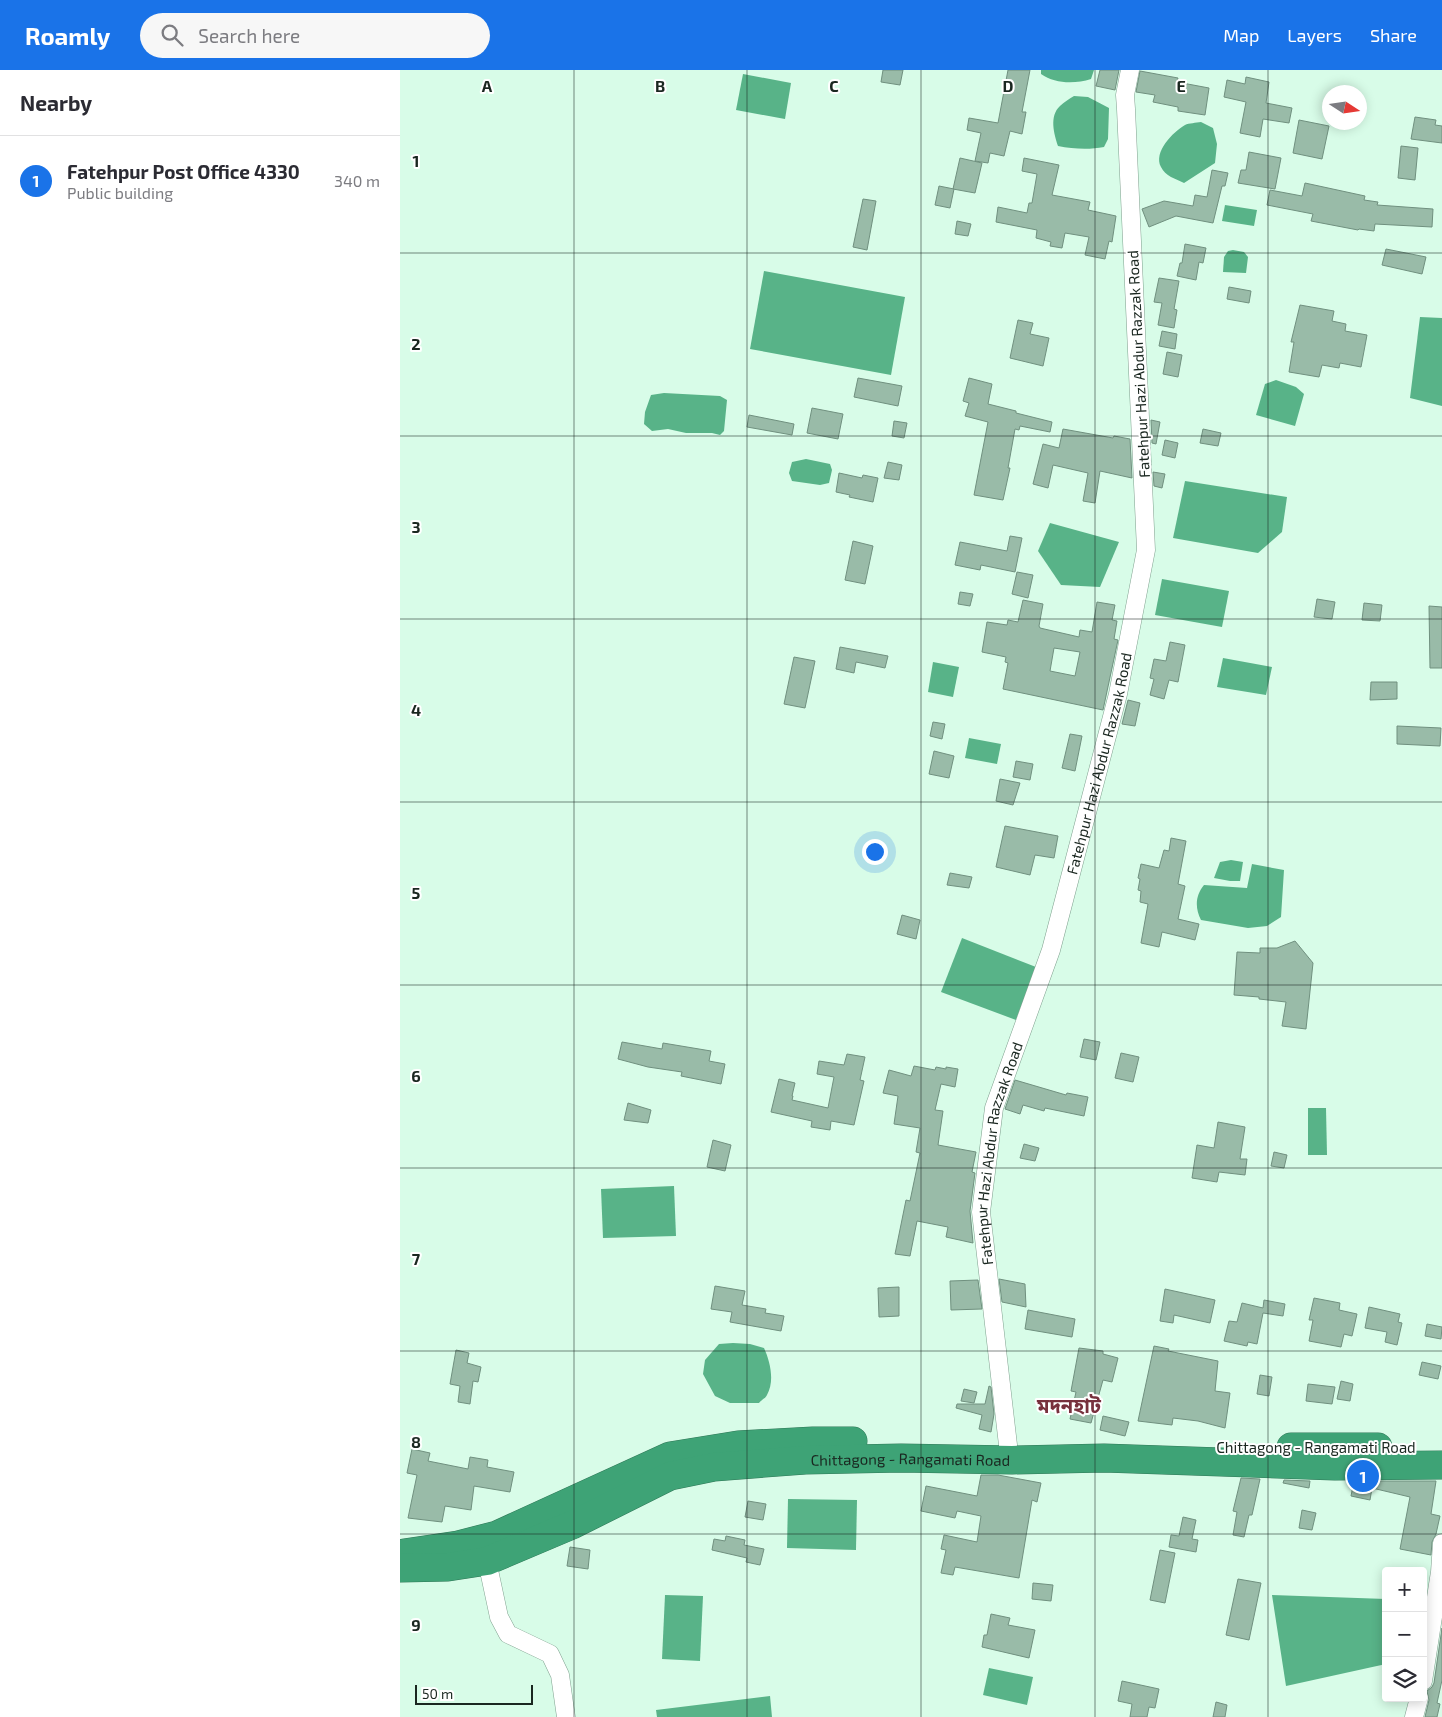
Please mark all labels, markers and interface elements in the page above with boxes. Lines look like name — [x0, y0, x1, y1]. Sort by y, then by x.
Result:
search box — [140, 13, 490, 58]
text: Roamly — [25, 21, 110, 50]
icon: search — [158, 21, 186, 49]
text: Search here — [198, 24, 300, 47]
text: Map — [1223, 24, 1259, 46]
text: Layers — [1287, 24, 1342, 46]
text: Share — [1370, 24, 1417, 46]
text: A — [482, 76, 493, 95]
text: B — [655, 76, 665, 95]
text: C — [829, 76, 839, 95]
text: D — [1003, 76, 1014, 95]
text: E — [1176, 76, 1186, 95]
north arrow — [1322, 85, 1367, 130]
text: Nearby — [20, 90, 92, 115]
text: 1 — [413, 151, 419, 170]
text: Fatehpur Post Office 4330 — [67, 160, 300, 183]
text: 1 — [33, 171, 39, 190]
text: 340 m — [334, 171, 380, 190]
text: Public building — [67, 183, 173, 202]
street label: Fatehpur Hazi Abdur Razzak Road — [1123, 250, 1153, 478]
text: 2 — [411, 334, 421, 353]
text: 3 — [411, 517, 421, 536]
street label: Fatehpur Hazi Abdur Razzak Road — [1062, 651, 1135, 876]
text: 4 — [411, 700, 421, 719]
your location — [862, 839, 888, 865]
text: 5 — [412, 883, 421, 902]
street label: Fatehpur Hazi Abdur Razzak Road — [972, 1039, 1026, 1266]
text: 6 — [411, 1066, 421, 1085]
text: 7 — [412, 1249, 421, 1268]
district label: মদনহাট — [1036, 1393, 1102, 1417]
text: 8 — [411, 1432, 421, 1451]
street label: Chittagong - Rangamati Road — [1216, 1438, 1416, 1456]
street label: Chittagong - Rangamati Road — [810, 1449, 1010, 1469]
pin: 1 — [1347, 1457, 1379, 1495]
map controls — [1382, 1567, 1427, 1702]
button: + — [1382, 1567, 1427, 1612]
button: − — [1382, 1612, 1427, 1657]
text: 9 — [411, 1615, 421, 1634]
button: layers — [1382, 1657, 1427, 1702]
scale bar — [415, 1682, 532, 1705]
text: 50 m — [422, 1685, 453, 1702]

